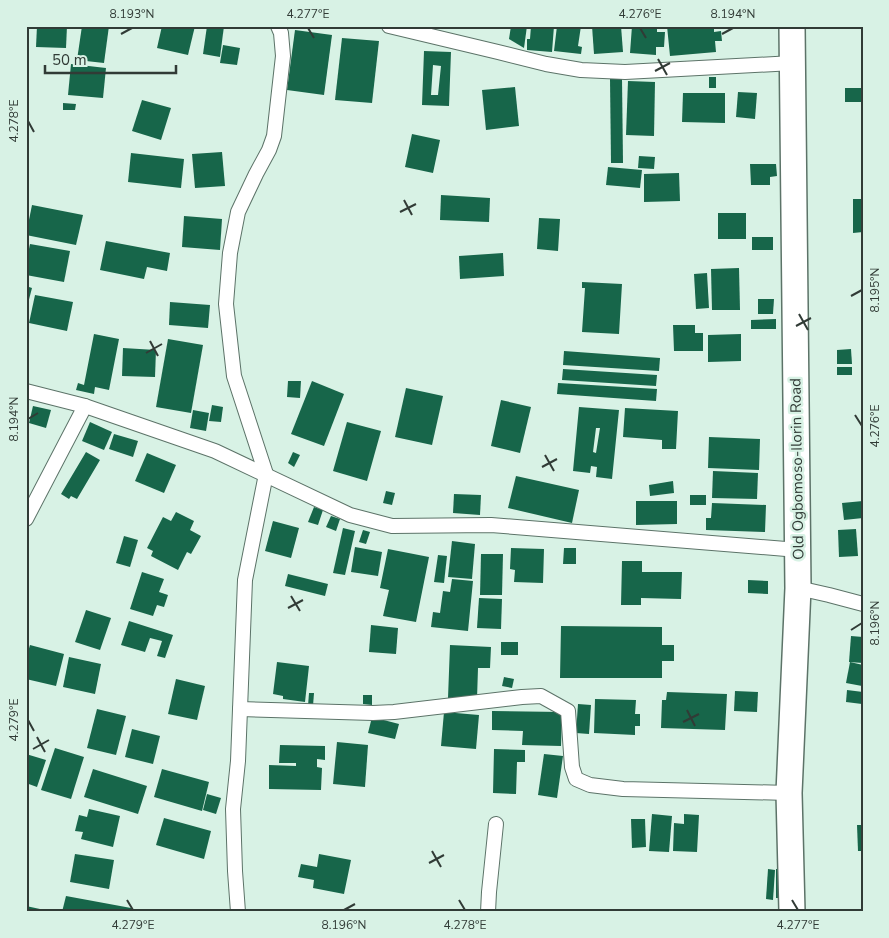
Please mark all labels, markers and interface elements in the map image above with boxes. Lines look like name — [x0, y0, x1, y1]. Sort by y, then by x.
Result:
text: 8.193°N — [110, 6, 154, 22]
text: 4.277°E — [287, 6, 329, 22]
text: 4.276°E — [619, 6, 661, 22]
text: 8.194°N — [711, 6, 755, 22]
scale bar — [45, 42, 176, 74]
text: 50 m — [52, 50, 87, 70]
text: 4.278°E — [6, 100, 22, 142]
text: 8.195°N — [867, 268, 883, 312]
street label: Old Ogbomoso-Ilorin Road — [785, 378, 809, 560]
text: 8.194°N — [6, 397, 22, 441]
text: 4.276°E — [867, 405, 883, 447]
text: 8.196°N — [867, 601, 883, 645]
text: 4.279°E — [6, 699, 22, 741]
text: 4.279°E — [112, 917, 154, 933]
text: 8.196°N — [322, 917, 366, 933]
text: 4.278°E — [444, 917, 486, 933]
text: 4.277°E — [777, 917, 819, 933]

